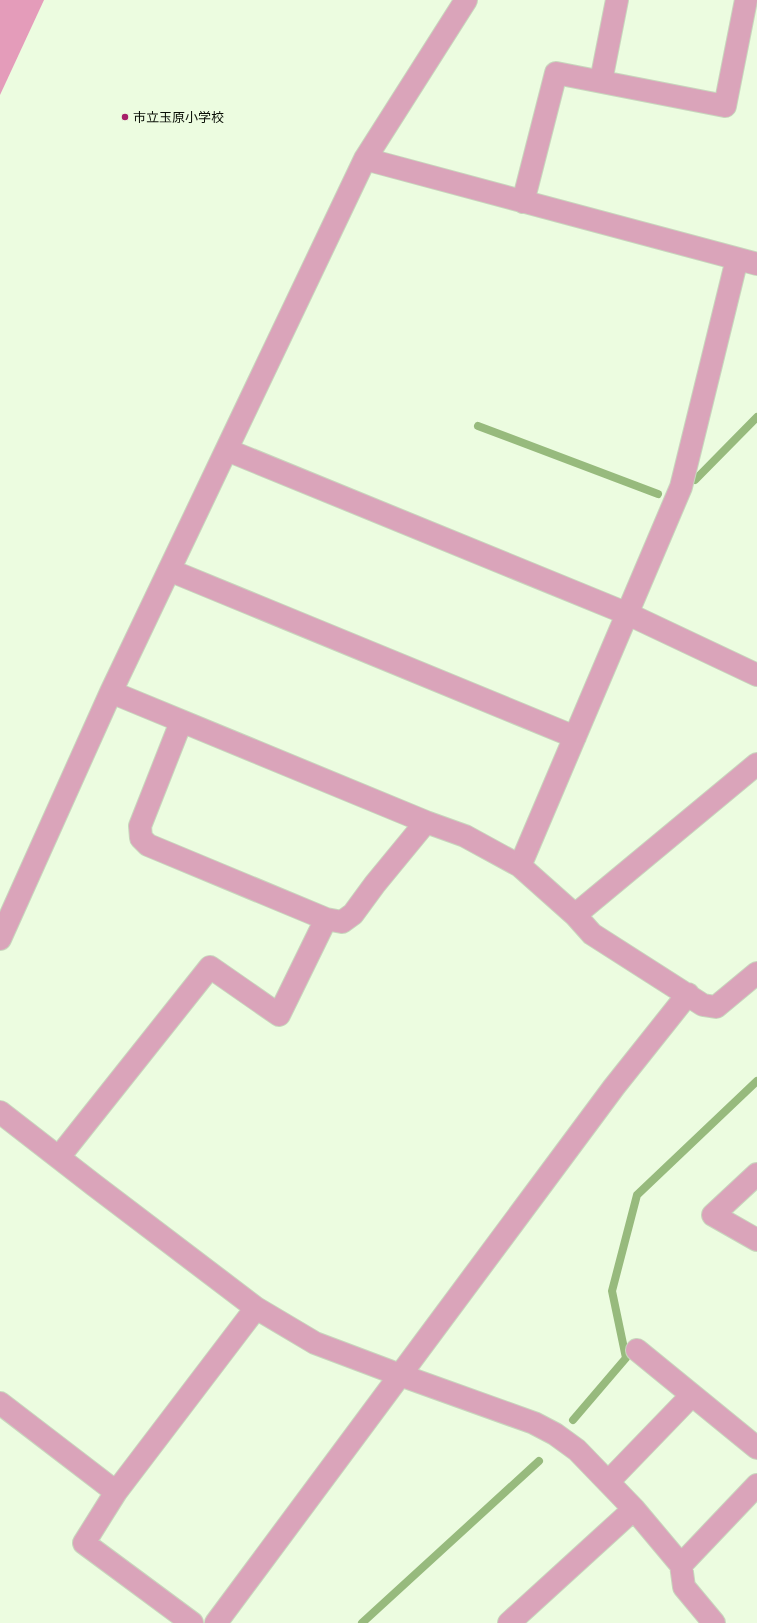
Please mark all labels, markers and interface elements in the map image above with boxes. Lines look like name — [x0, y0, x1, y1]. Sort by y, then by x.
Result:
place label: 市立玉原小学校 — [133, 110, 224, 125]
marker: 市立玉原小学校 — [120, 112, 130, 122]

